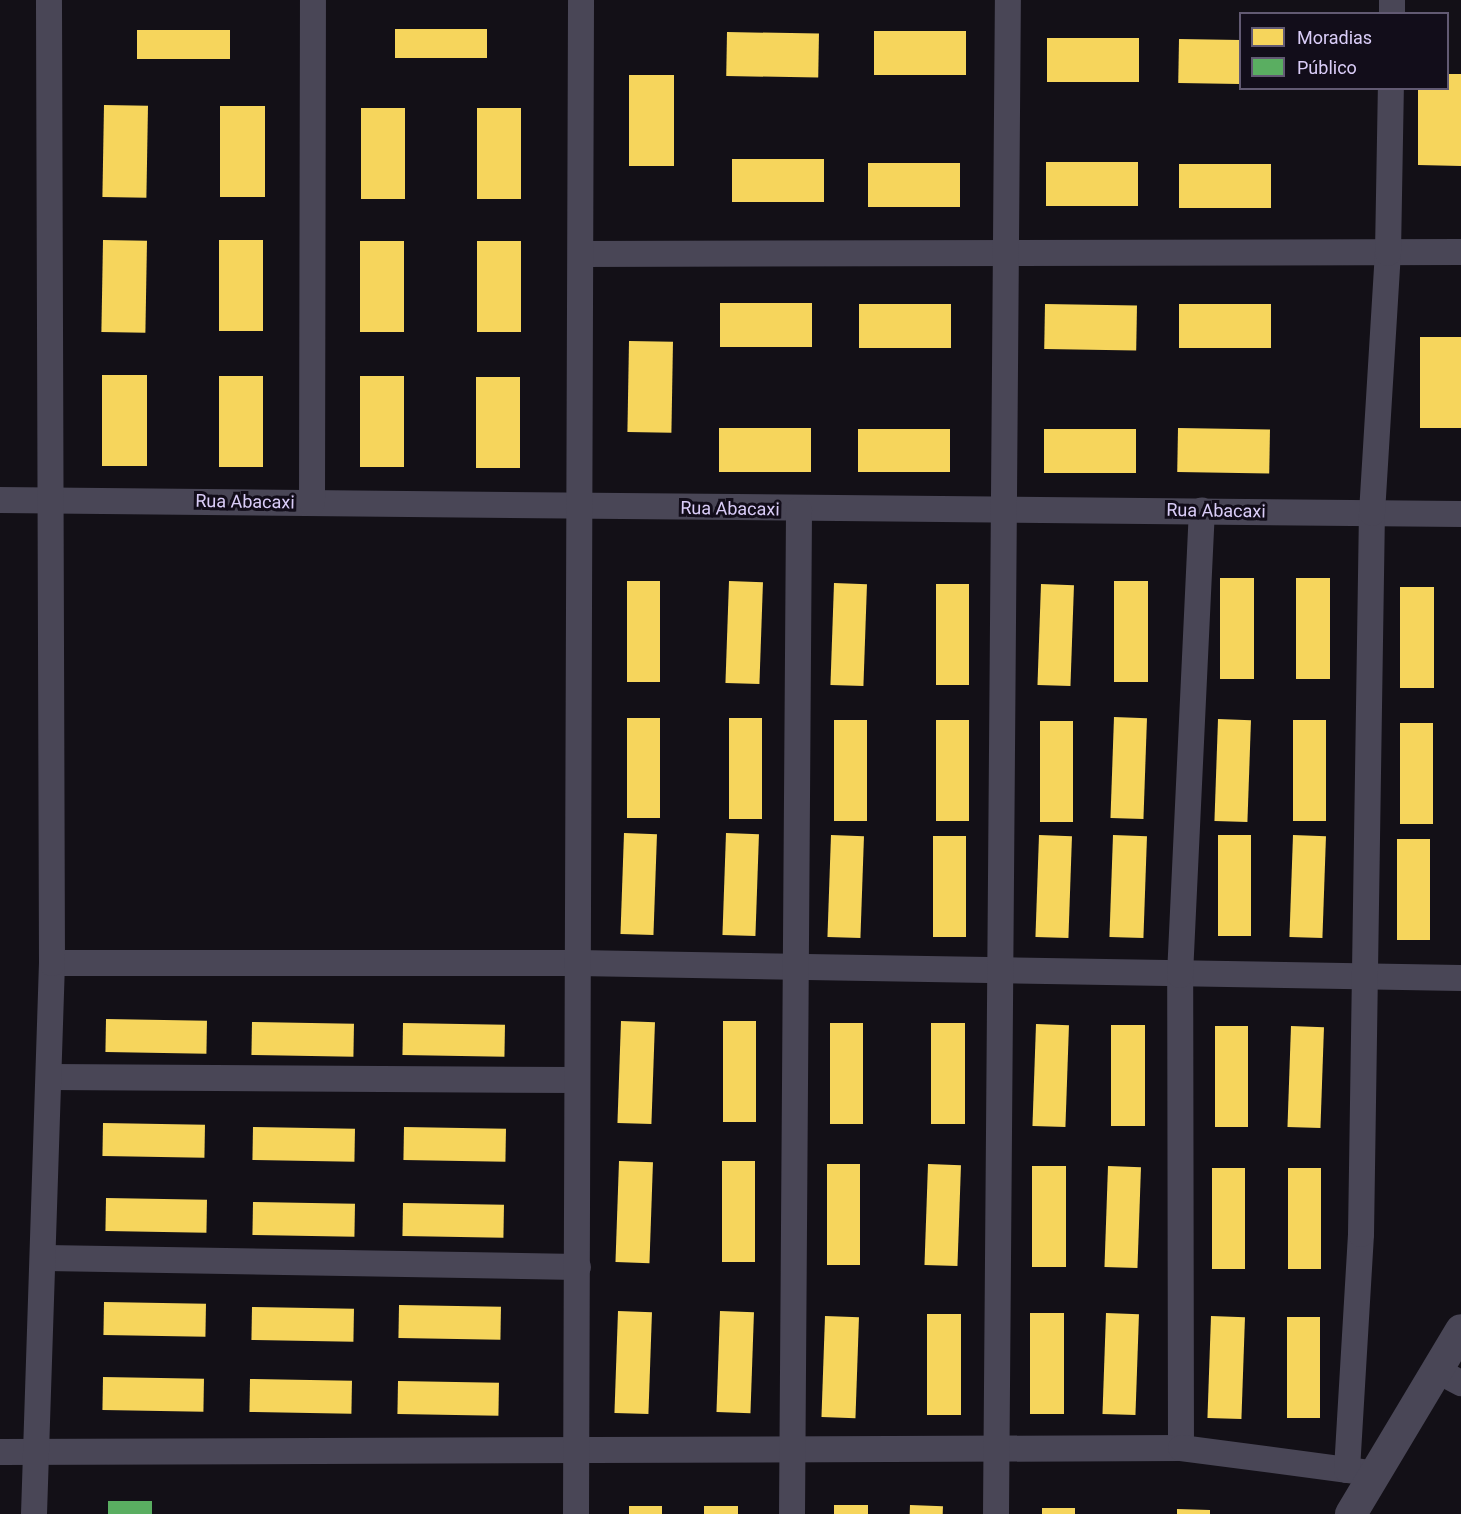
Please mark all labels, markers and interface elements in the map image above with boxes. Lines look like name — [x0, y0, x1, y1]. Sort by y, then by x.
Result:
legend — [1239, 12, 1449, 90]
text: Moradias — [1297, 27, 1372, 48]
text: Público — [1297, 57, 1357, 78]
street label: Rua Abacaxi — [195, 490, 295, 514]
street label: Rua Abacaxi — [680, 497, 780, 521]
street label: Rua Abacaxi — [1166, 499, 1266, 523]

